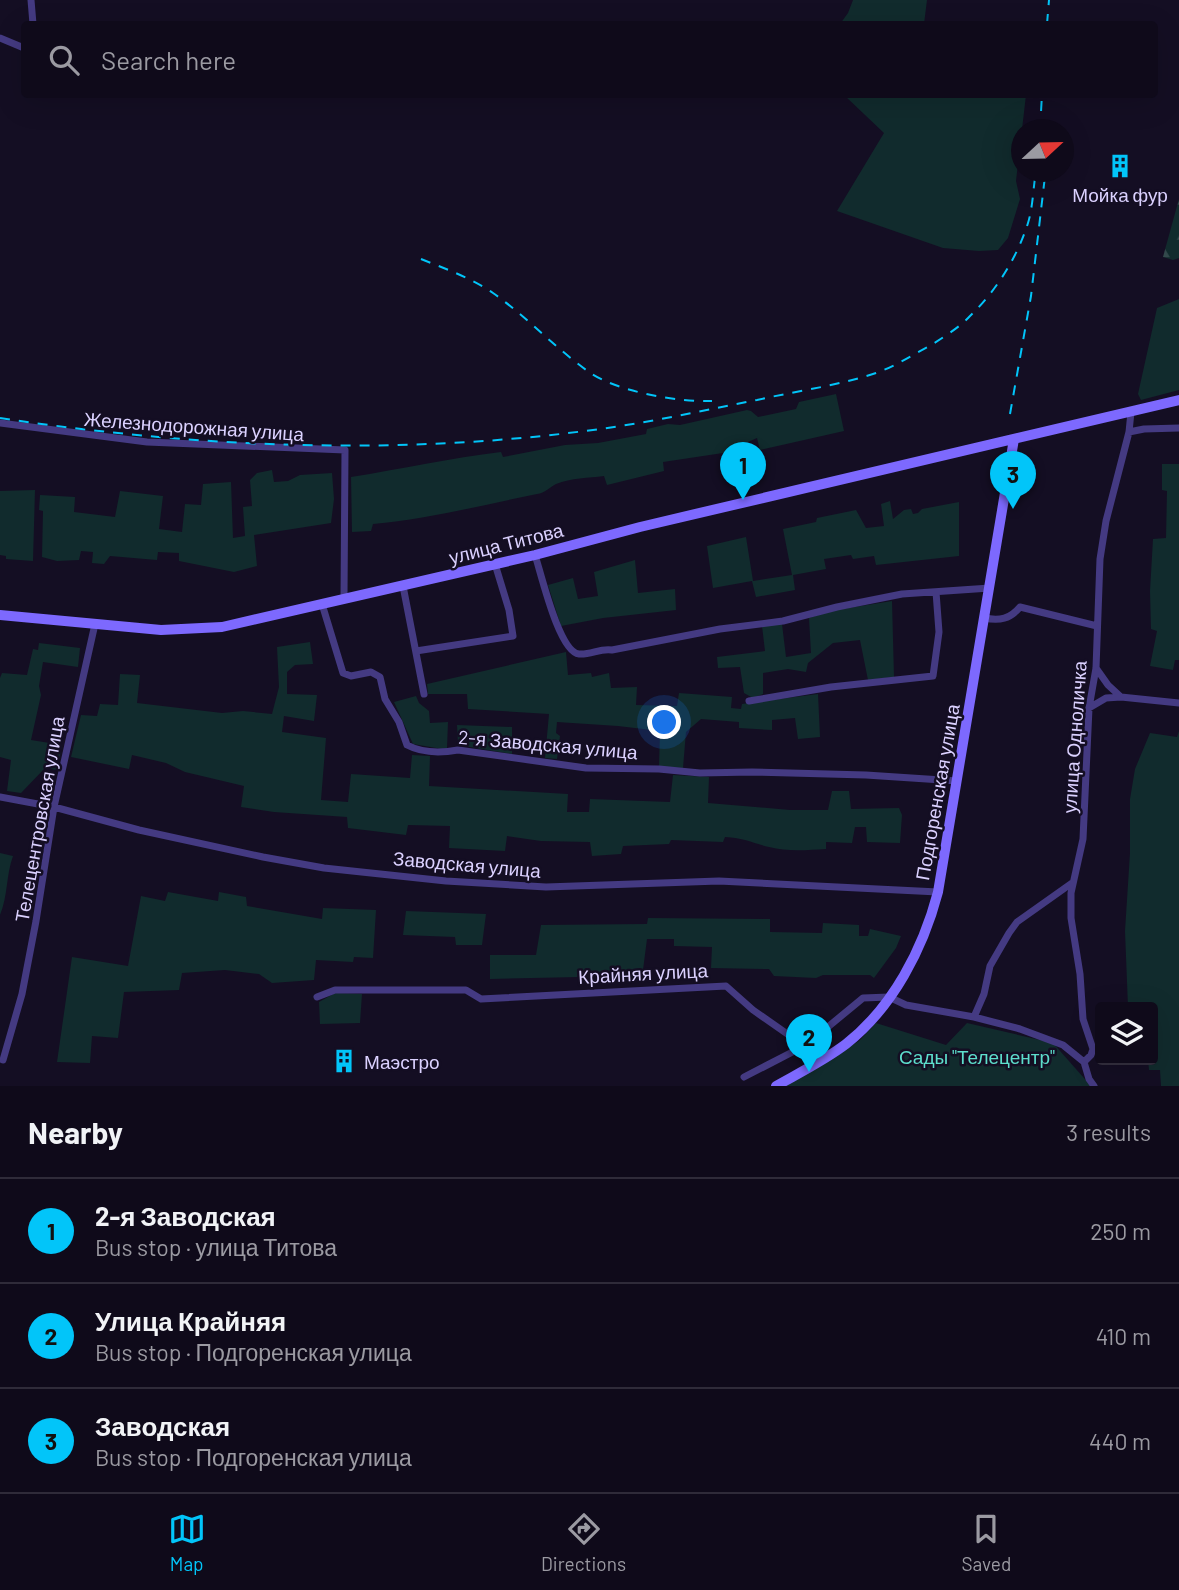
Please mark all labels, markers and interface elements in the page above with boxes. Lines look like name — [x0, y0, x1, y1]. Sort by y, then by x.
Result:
search box — [21, 21, 1158, 98]
icon: search — [45, 41, 83, 79]
text: Search here — [101, 44, 236, 75]
north arrow — [1011, 119, 1074, 182]
building icon: Мойка фур — [1106, 152, 1134, 180]
place label: Мойка фур — [1072, 183, 1168, 206]
street label: Железнодорожная улица — [83, 407, 305, 445]
pin: 1 — [720, 442, 766, 500]
pin: 3 — [990, 451, 1036, 509]
street label: улица Титова — [446, 518, 566, 568]
street label: улица Одноличка — [1057, 659, 1091, 814]
street label: Подгоренская улица — [910, 702, 964, 882]
your location — [647, 705, 681, 739]
street label: Телецентровская улица — [10, 714, 69, 924]
street label: 2-я Заводская улица — [457, 725, 639, 763]
street label: Заводская улица — [392, 846, 542, 882]
street label: Крайняя улица — [578, 958, 709, 988]
map controls — [1095, 1002, 1158, 1065]
button: layers — [1095, 1002, 1158, 1065]
pin: 2 — [786, 1014, 832, 1072]
park label: Сады "Телецентр" — [899, 1045, 1055, 1068]
building icon: Маэстро — [330, 1047, 358, 1075]
place label: Маэстро — [364, 1050, 440, 1073]
text: Nearby — [28, 1114, 123, 1150]
text: 3 results — [1066, 1118, 1151, 1146]
text: 2-я Заводская — [95, 1200, 276, 1231]
text: 1 — [47, 1217, 55, 1245]
text: 250 m — [1090, 1217, 1151, 1245]
text: Bus stop · улица Титова — [95, 1233, 337, 1261]
text: Улица Крайняя — [95, 1305, 286, 1336]
text: 2 — [45, 1322, 57, 1350]
text: 410 m — [1096, 1322, 1151, 1350]
text: Bus stop · Подгоренская улица — [95, 1338, 412, 1366]
text: Заводская — [95, 1410, 230, 1441]
text: 3 — [45, 1427, 57, 1455]
text: 440 m — [1089, 1427, 1151, 1455]
text: Bus stop · Подгоренская улица — [95, 1443, 412, 1471]
tab: Map — [168, 1510, 206, 1575]
tab: Directions — [541, 1510, 626, 1575]
tab: Saved — [961, 1510, 1011, 1575]

